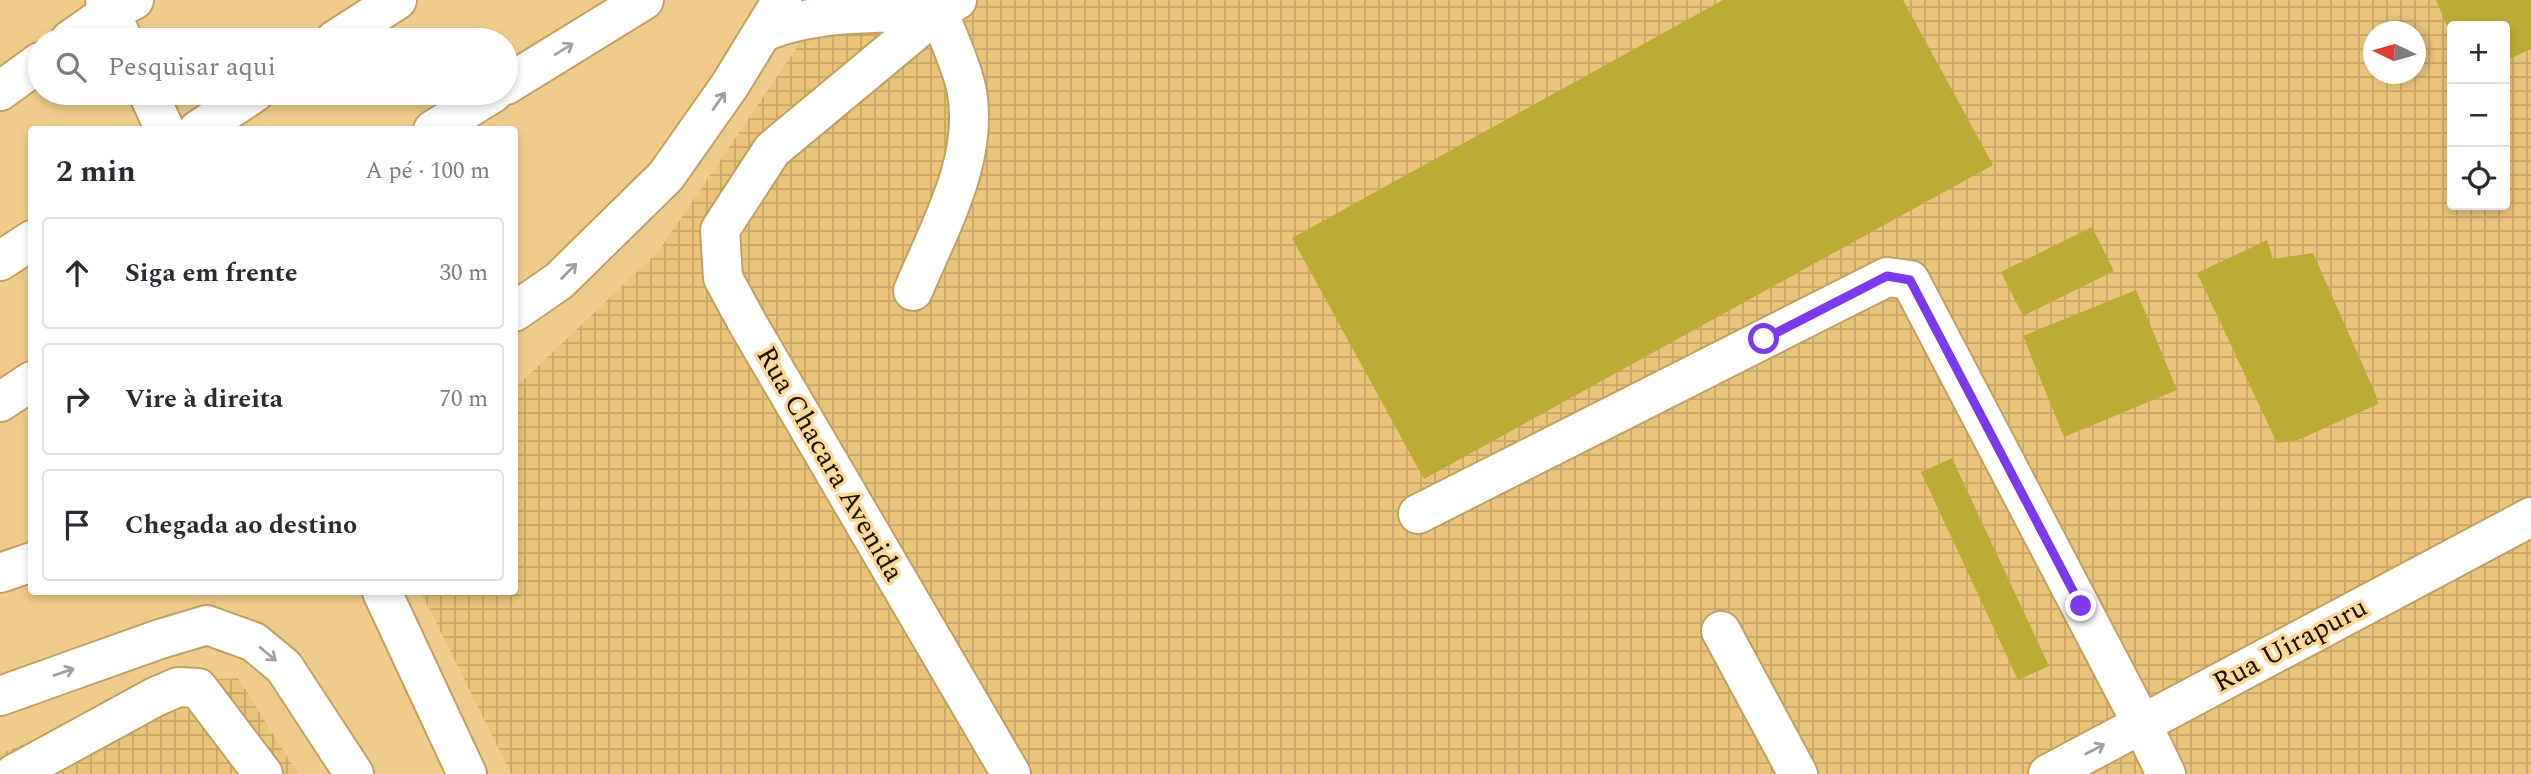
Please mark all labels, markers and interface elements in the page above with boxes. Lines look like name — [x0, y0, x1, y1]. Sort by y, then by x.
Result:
north arrow — [2363, 21, 2426, 84]
map controls — [2447, 21, 2510, 210]
button: + — [2447, 21, 2510, 84]
search box — [28, 28, 518, 105]
one-way arrow — [553, 42, 573, 56]
text: Pesquisar aqui — [108, 47, 276, 87]
icon: search — [52, 48, 90, 86]
button: − — [2447, 84, 2510, 147]
one-way arrow — [712, 92, 726, 111]
button: locate — [2447, 147, 2510, 210]
text: 2 min — [56, 149, 136, 195]
text: A pé · 100 m — [365, 154, 490, 189]
text: Siga em frente — [125, 253, 298, 293]
icon: ahead — [58, 254, 96, 292]
text: 30 m — [439, 256, 488, 291]
one-way arrow — [561, 263, 578, 280]
route start — [1748, 323, 1779, 354]
street label: Rua Chacara Avenida — [745, 338, 915, 590]
text: Vire à direita — [125, 379, 283, 419]
icon: right — [58, 380, 96, 418]
text: 70 m — [439, 382, 488, 417]
text: Chegada ao destino — [125, 505, 357, 545]
icon: arrive — [58, 506, 96, 544]
street label: Rua Uirapuru — [2205, 586, 2375, 704]
route end — [2065, 590, 2096, 621]
one-way arrow — [259, 646, 277, 661]
one-way arrow — [53, 665, 75, 677]
one-way arrow — [2084, 742, 2105, 755]

